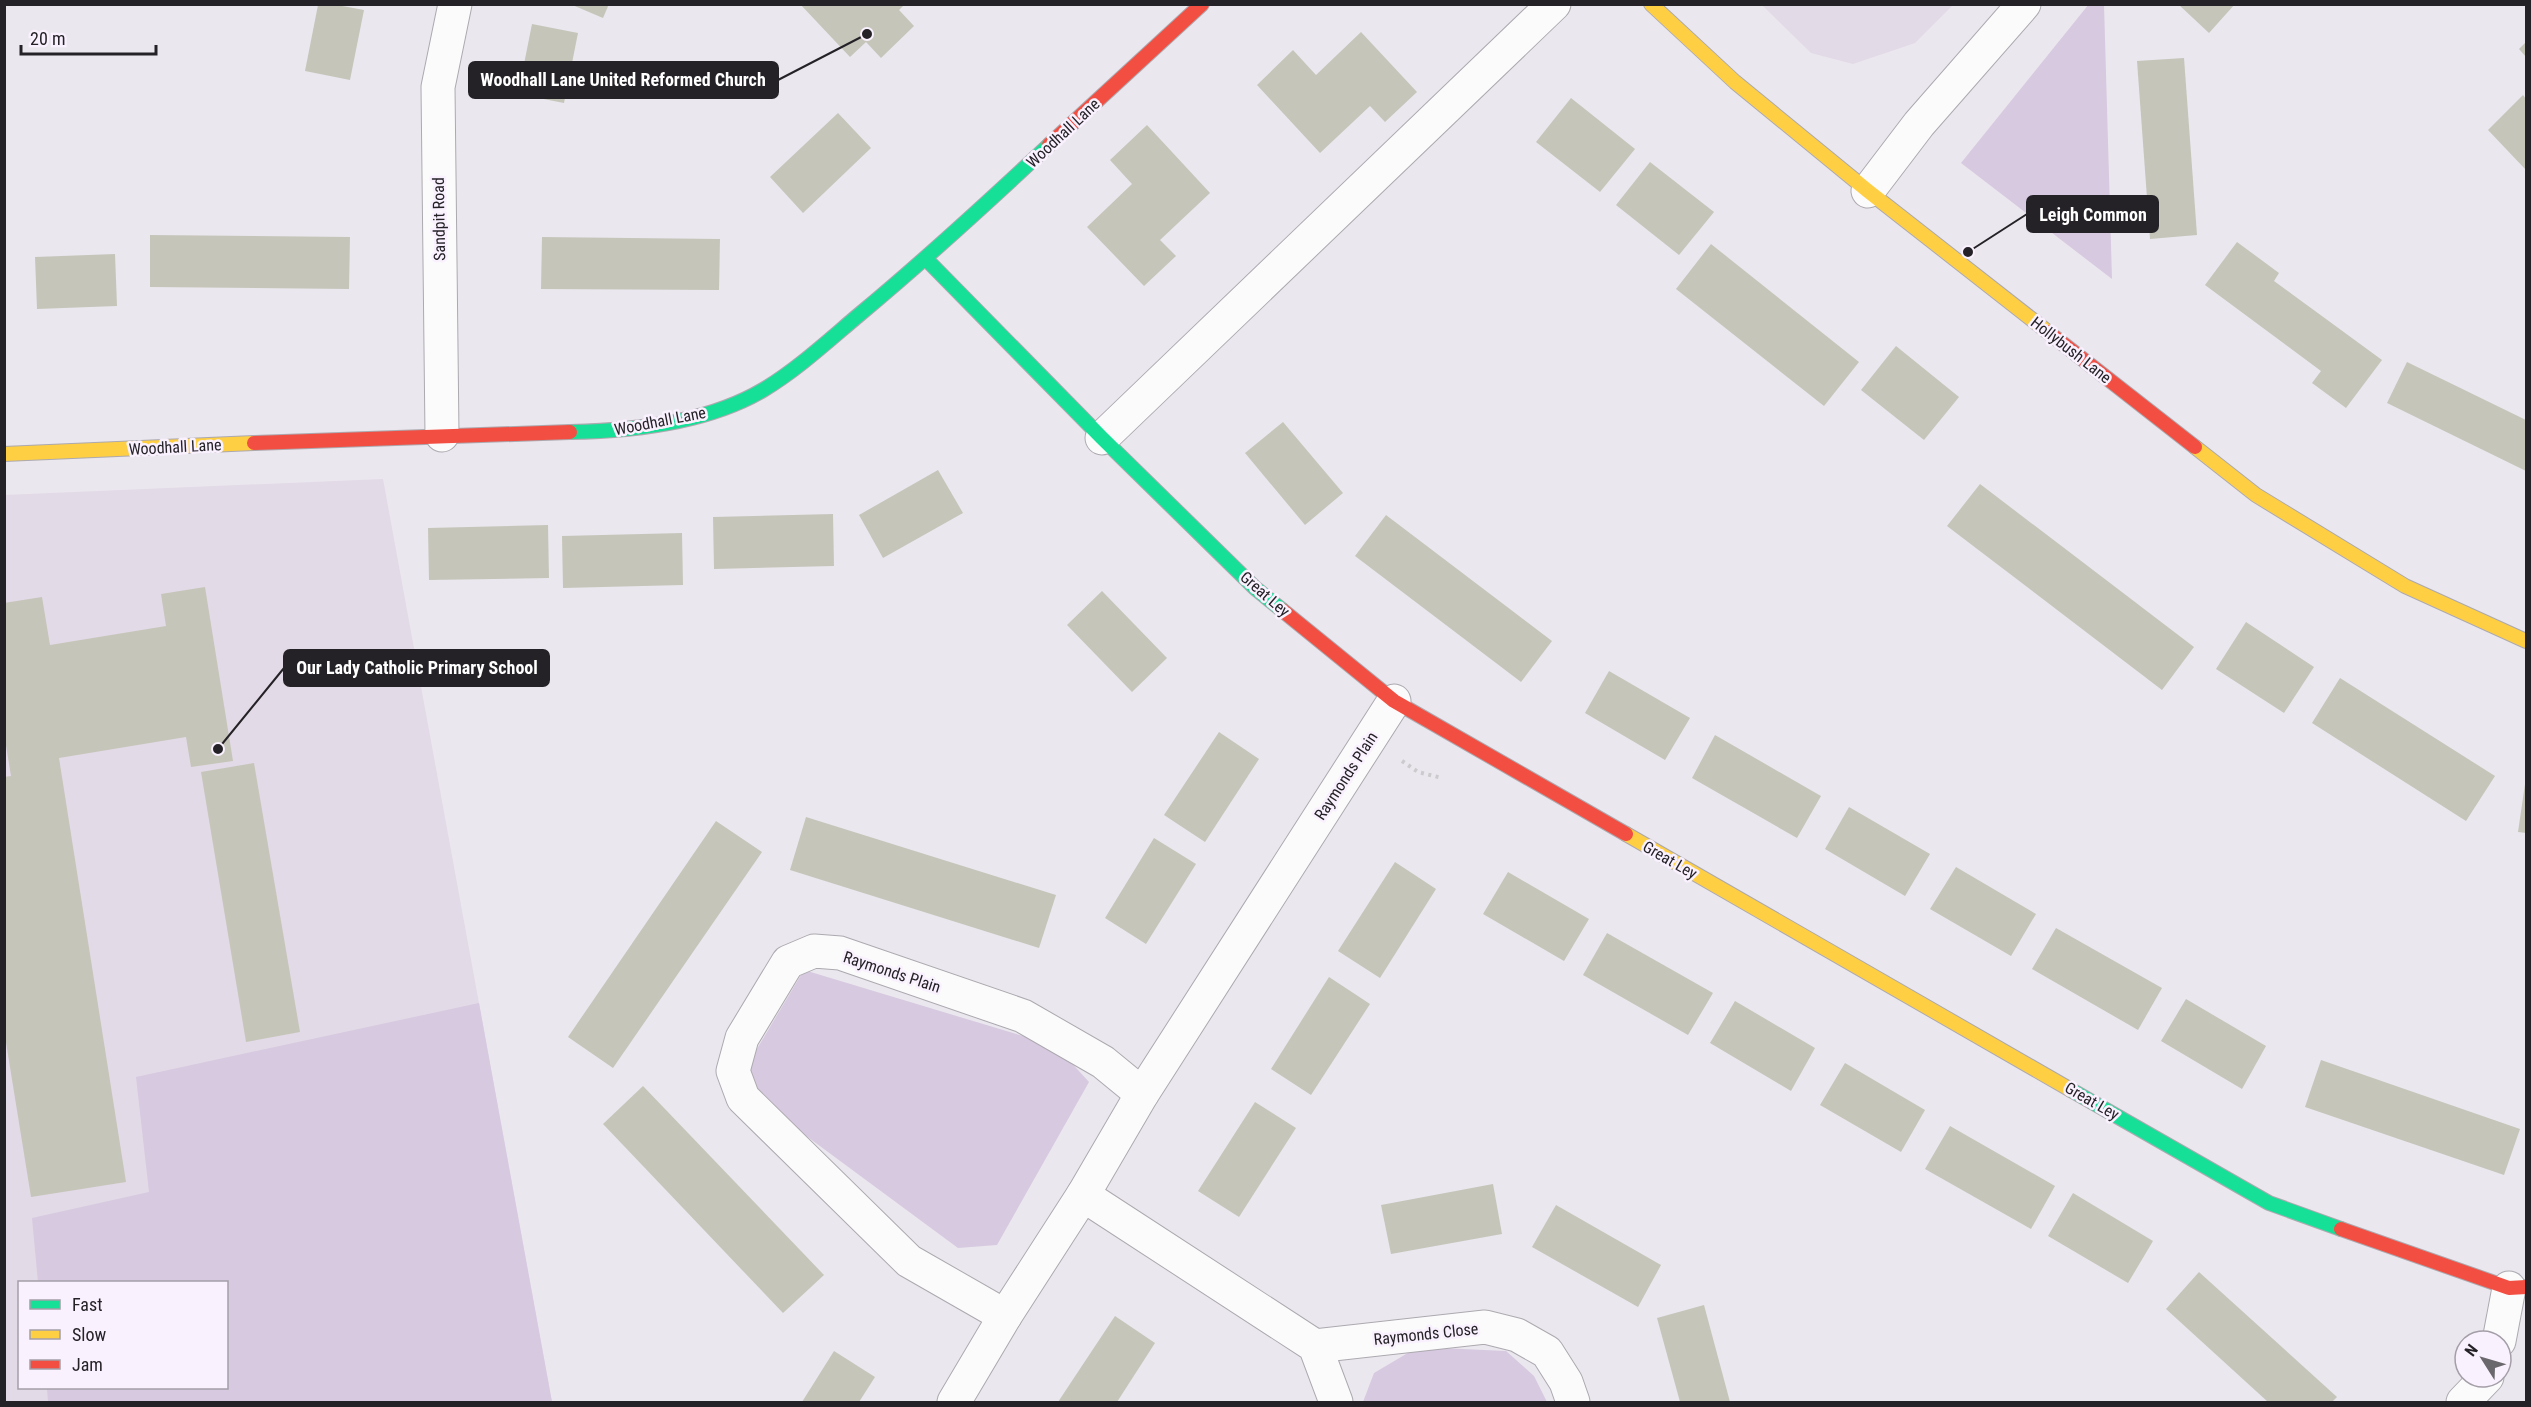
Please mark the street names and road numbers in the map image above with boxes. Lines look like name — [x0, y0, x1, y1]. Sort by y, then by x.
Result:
street label: Woodhall Lane — [1023, 94, 1103, 172]
street label: Sandpit Road — [429, 177, 449, 261]
street label: Hollybush Lane — [2027, 313, 2115, 387]
street label: Woodhall Lane — [613, 403, 707, 439]
street label: Woodhall Lane — [128, 435, 222, 459]
street label: Great Ley — [1236, 567, 1294, 621]
street label: Raymonds Plain — [1311, 728, 1381, 824]
street label: Great Ley — [1640, 837, 1701, 883]
street label: Raymonds Plain — [841, 947, 943, 997]
street label: Great Ley — [2062, 1078, 2123, 1124]
street label: Raymonds Close — [1373, 1319, 1479, 1349]

